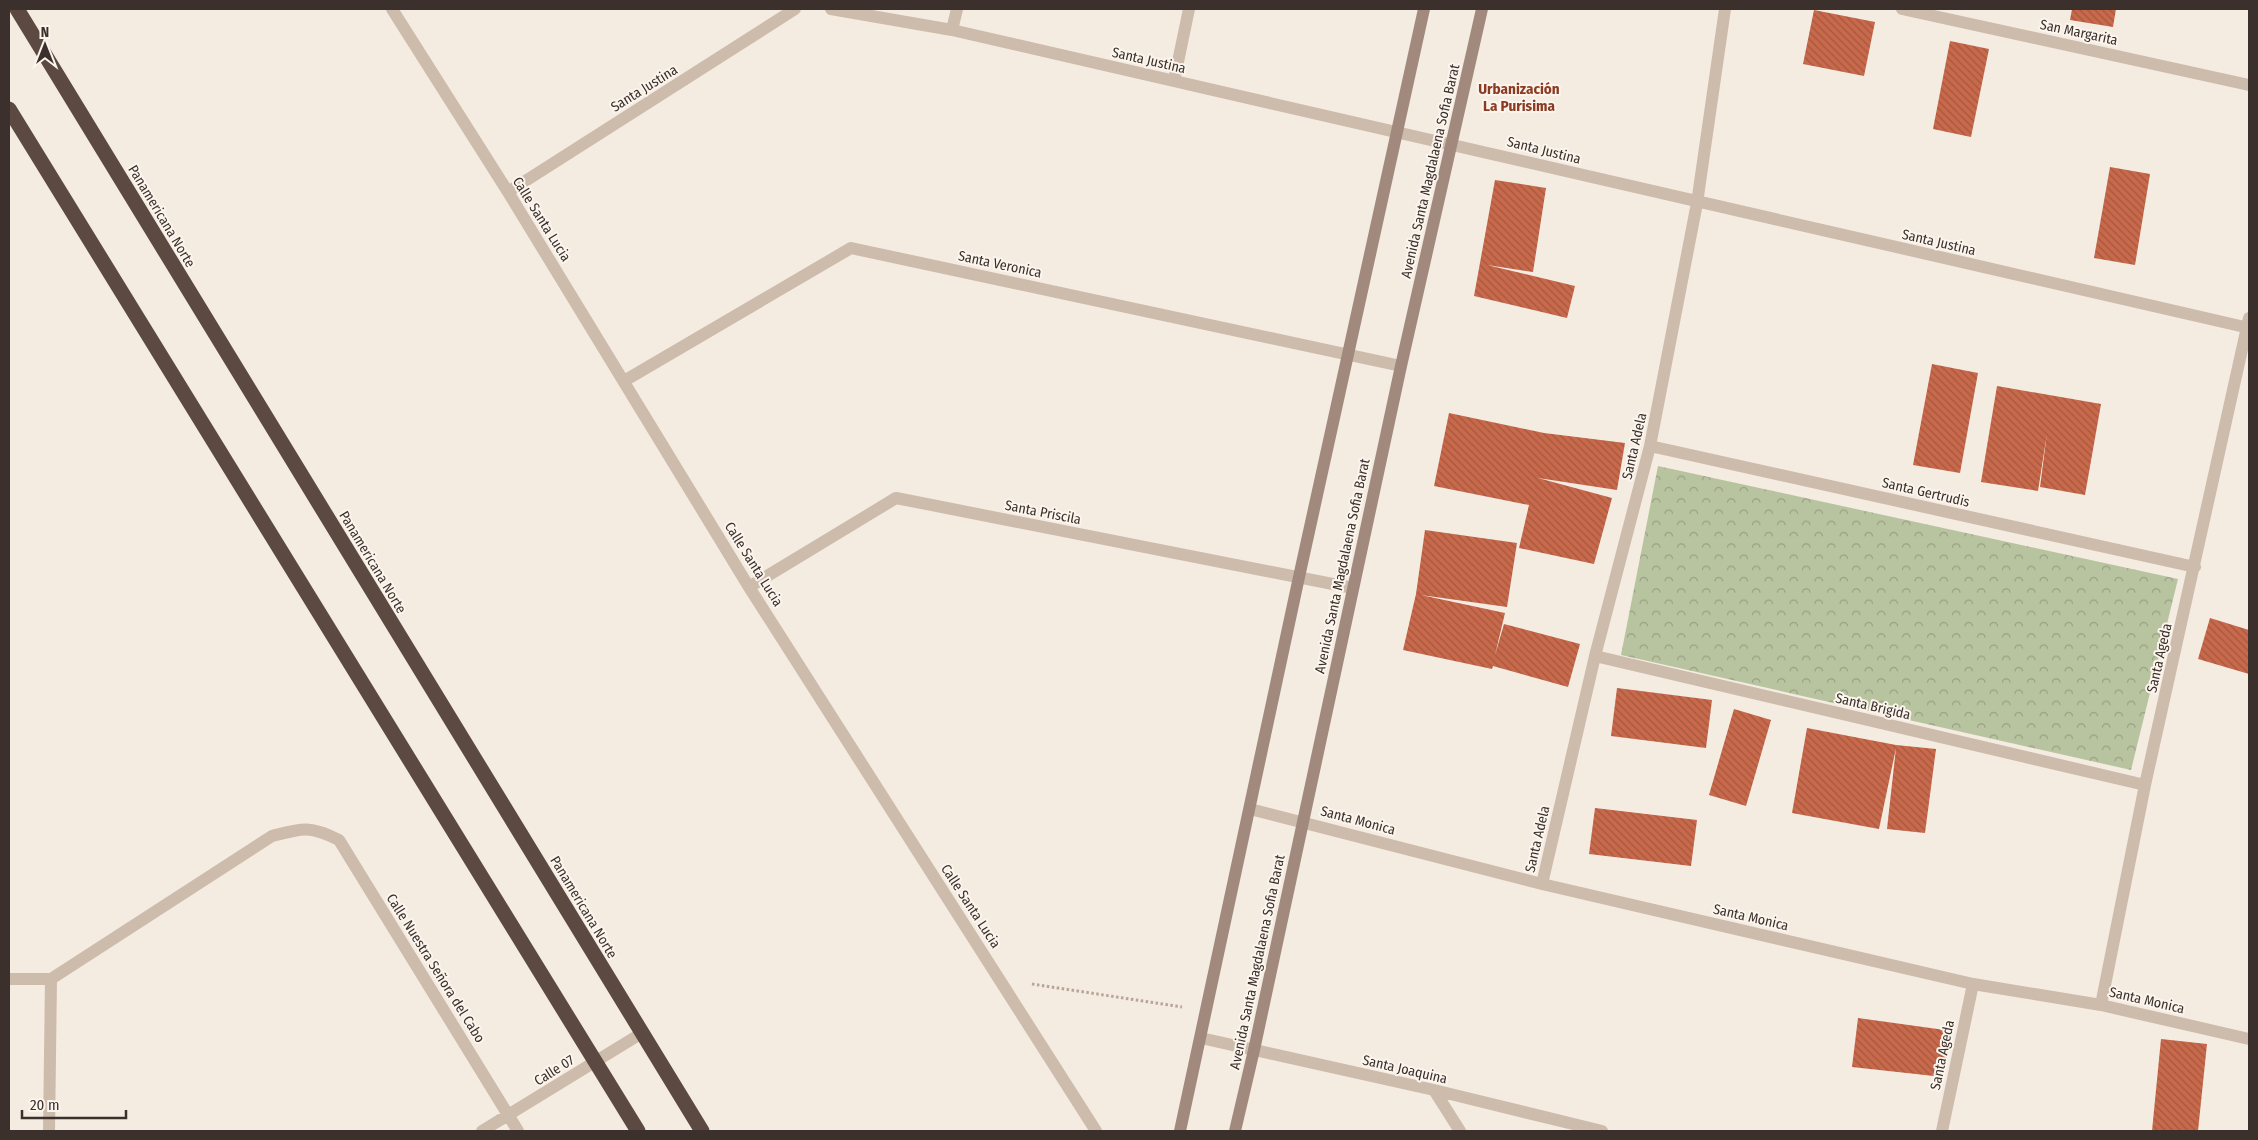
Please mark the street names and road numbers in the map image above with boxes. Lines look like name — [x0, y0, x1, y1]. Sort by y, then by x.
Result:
street label: San Margarita — [2039, 16, 2119, 49]
street label: Santa Justina — [1110, 44, 1188, 77]
street label: Santa Justina — [608, 61, 681, 116]
street label: Avenida Santa Magdalaena Sofia Barat — [1398, 62, 1464, 280]
street label: Santa Justina — [1505, 133, 1583, 168]
street label: Panamericana Norte — [124, 162, 199, 270]
street label: Calle Santa Lucia — [509, 174, 574, 265]
street label: Santa Justina — [1900, 226, 1978, 259]
street label: Santa Veronica — [957, 247, 1043, 282]
street label: Santa Adela — [1619, 411, 1650, 481]
street label: Avenida Santa Magdalaena Sofia Barat — [1311, 457, 1374, 675]
street label: Santa Gertrudis — [1880, 474, 1971, 511]
street label: Santa Priscila — [1003, 497, 1083, 528]
street label: Panamericana Norte — [335, 508, 410, 616]
street label: Calle Santa Lucia — [721, 519, 786, 610]
street label: Santa Ageda — [2143, 622, 2176, 695]
street label: Santa Brigida — [1834, 690, 1912, 723]
street label: Santa Monica — [1319, 802, 1397, 839]
street label: Santa Adela — [1522, 804, 1553, 874]
street label: Panamericana Norte — [546, 853, 621, 961]
street label: Avenida Santa Magdalaena Sofia Barat — [1226, 853, 1289, 1071]
street label: Calle Santa Lucia — [937, 861, 1004, 952]
street label: Calle Nuestra Señora del Cabo — [383, 891, 488, 1046]
street label: Santa Monica — [1712, 901, 1790, 934]
street label: Santa Monica — [2108, 984, 2186, 1017]
street label: Santa Ageda — [1927, 1019, 1958, 1092]
street label: Calle 07 — [531, 1051, 578, 1089]
street label: Santa Joaquina — [1361, 1051, 1449, 1088]

